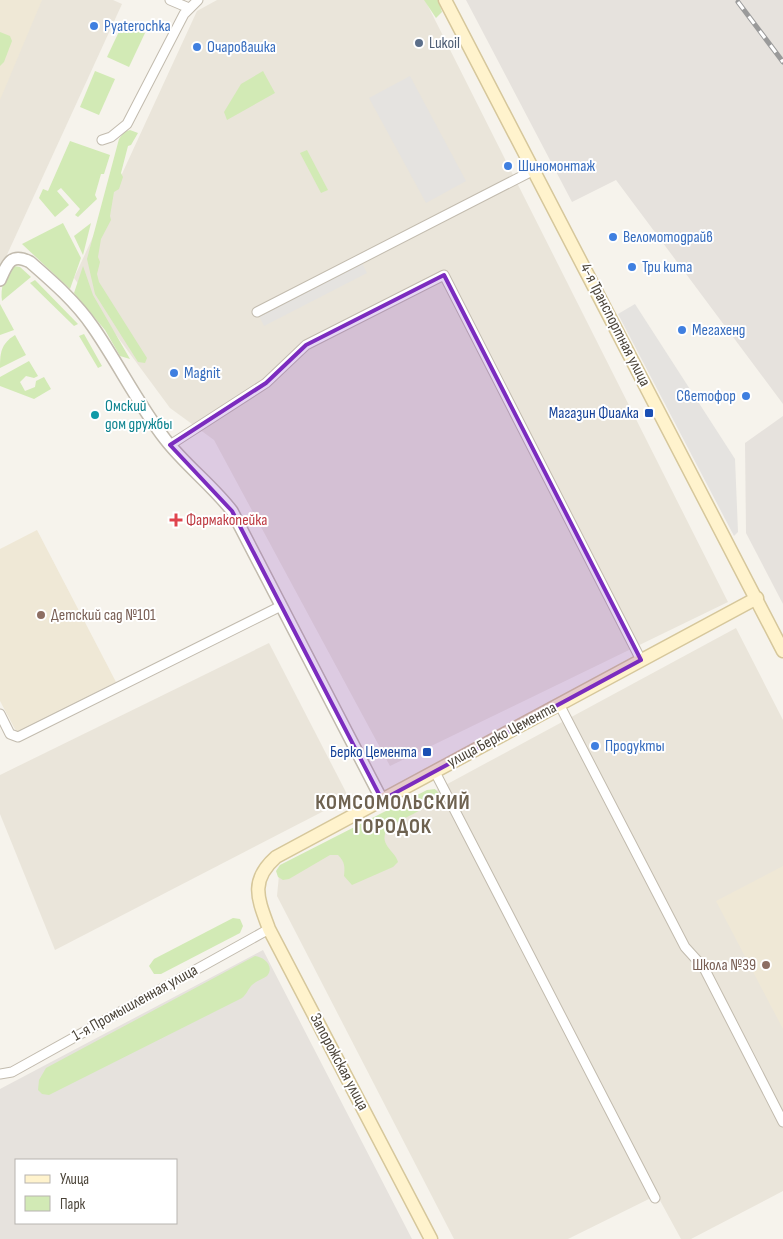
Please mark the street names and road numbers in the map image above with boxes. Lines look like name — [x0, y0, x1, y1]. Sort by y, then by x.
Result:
street label: 4-я Транспортная улица — [576, 260, 654, 390]
street label: улица Берко Цемента — [444, 698, 560, 772]
street label: 1-я Промышленная улица — [69, 961, 201, 1045]
street label: Запорожская улица — [305, 1010, 373, 1114]

